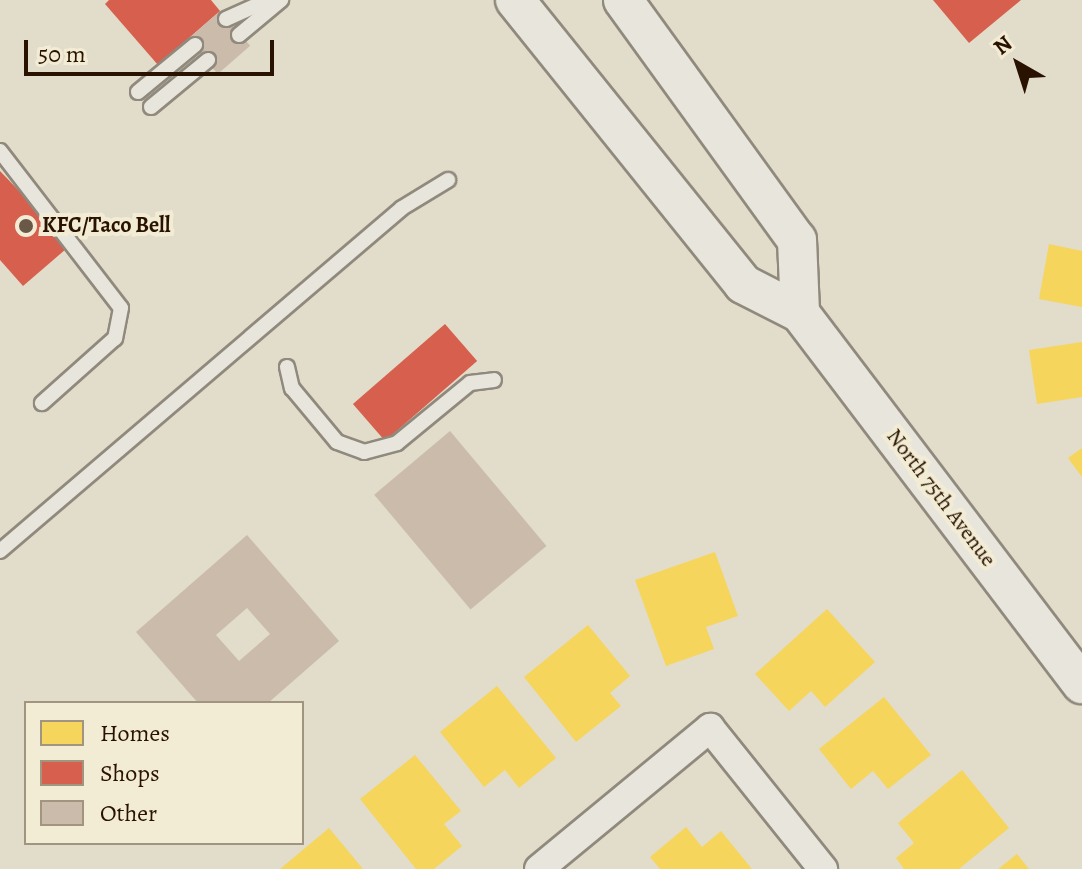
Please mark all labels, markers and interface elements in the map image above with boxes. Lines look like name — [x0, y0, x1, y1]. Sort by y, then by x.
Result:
scale bar — [28, 24, 278, 74]
north arrow — [978, 24, 1058, 104]
text: N — [987, 29, 1019, 62]
text: 50 m — [38, 38, 86, 70]
place label: KFC/Taco Bell — [42, 213, 171, 239]
marker: KFC/Taco Bell — [17, 217, 35, 235]
street label: North 75th Avenue — [881, 424, 1001, 572]
legend — [24, 701, 304, 845]
text: Homes — [100, 717, 170, 749]
text: Shops — [100, 757, 160, 789]
text: Other — [100, 797, 157, 829]

